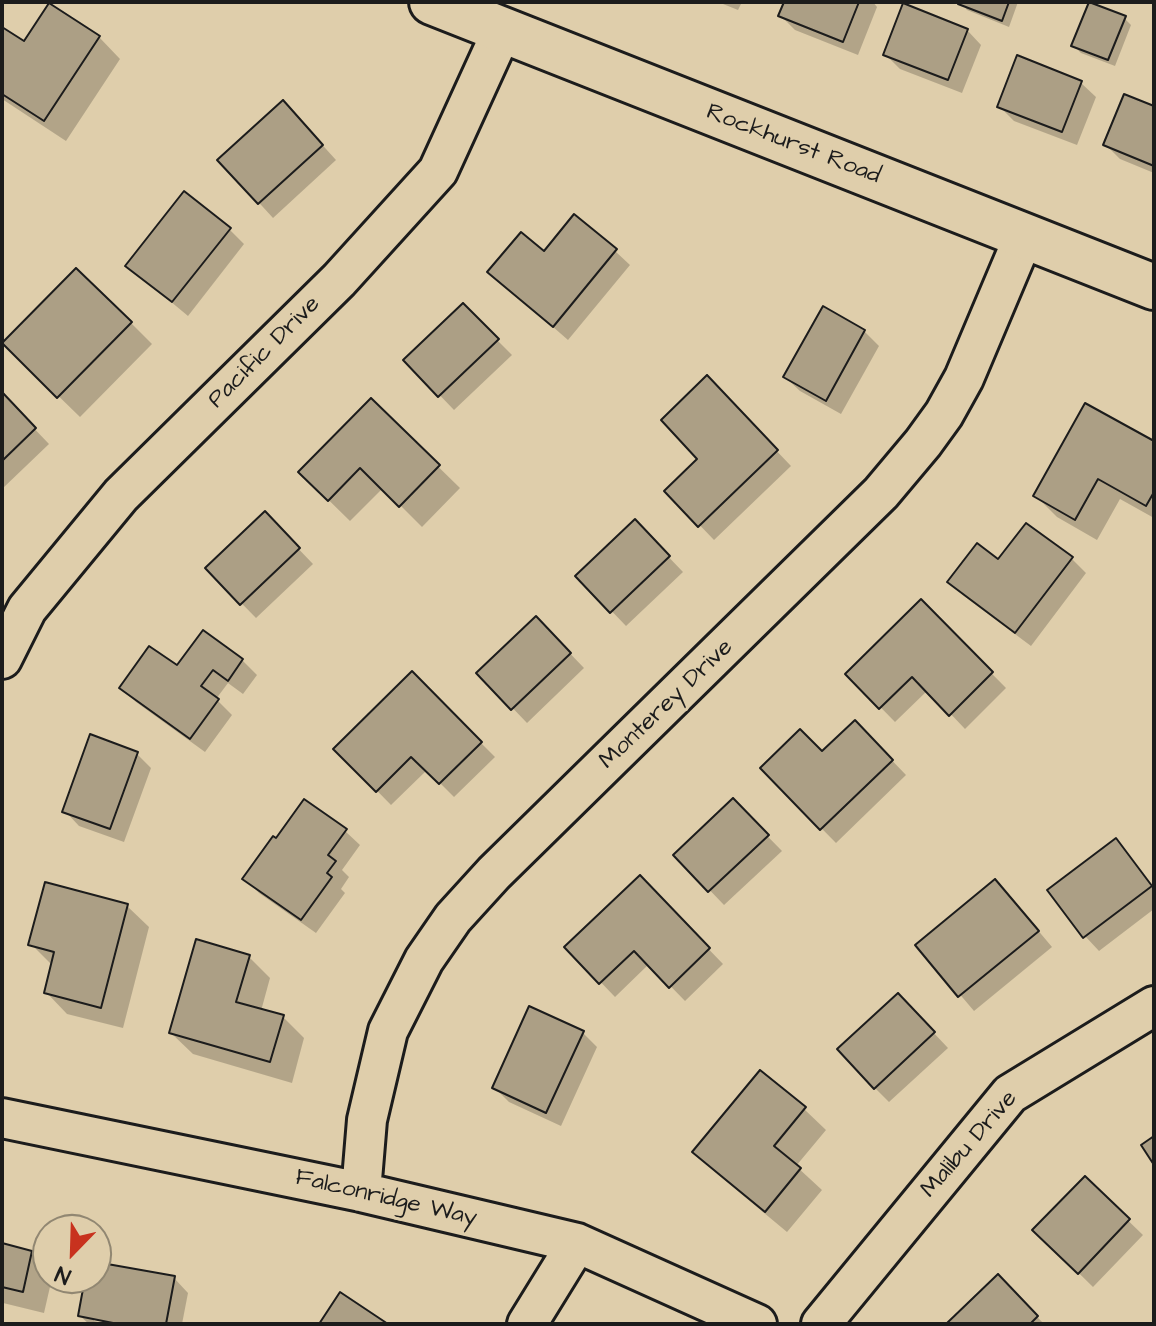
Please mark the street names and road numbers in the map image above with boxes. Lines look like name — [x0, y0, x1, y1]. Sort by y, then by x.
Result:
street label: Rockhurst Road — [702, 99, 884, 191]
street label: Pacific Drive — [203, 291, 327, 415]
street label: Monterey Drive — [594, 634, 740, 776]
street label: Malibu Drive — [916, 1086, 1024, 1204]
street label: Falconridge Way — [292, 1164, 480, 1234]

